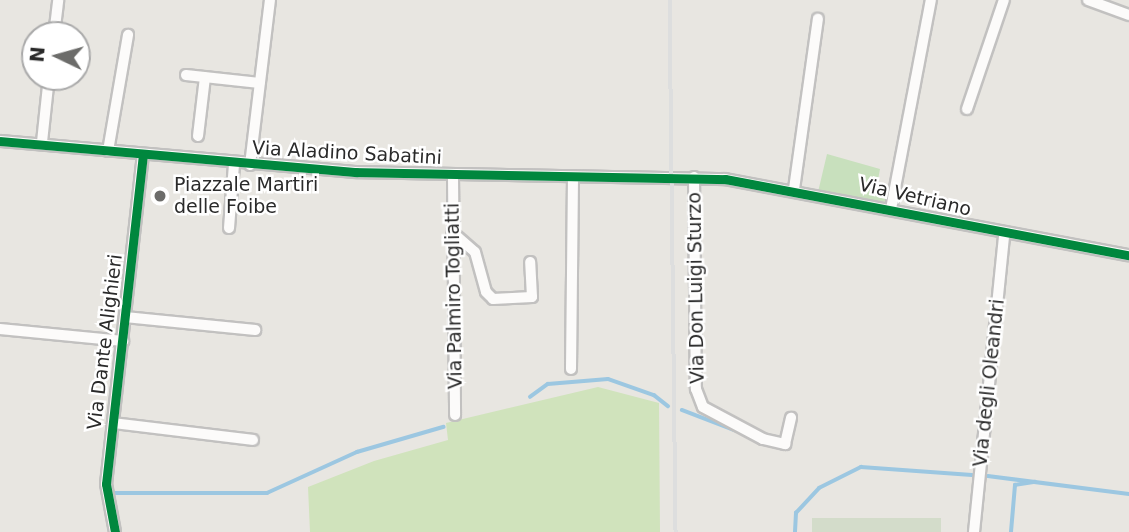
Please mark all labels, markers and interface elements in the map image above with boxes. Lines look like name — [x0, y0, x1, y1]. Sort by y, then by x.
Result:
north arrow — [21, 21, 91, 91]
text: N — [25, 45, 49, 63]
street label: Via Aladino Sabatini — [252, 137, 442, 169]
street label: Via Vetriano — [857, 173, 973, 221]
place label: Piazzale Martiri delle Foibe — [174, 174, 318, 218]
marker: Piazzale Martiri delle Foibe — [152, 188, 168, 204]
street label: Via Don Luigi Sturzo — [683, 192, 709, 384]
street label: Via Palmiro Togliatti — [441, 203, 467, 389]
street label: Via Dante Alighieri — [83, 253, 127, 431]
street label: Via degli Oleandri — [969, 298, 1009, 468]

